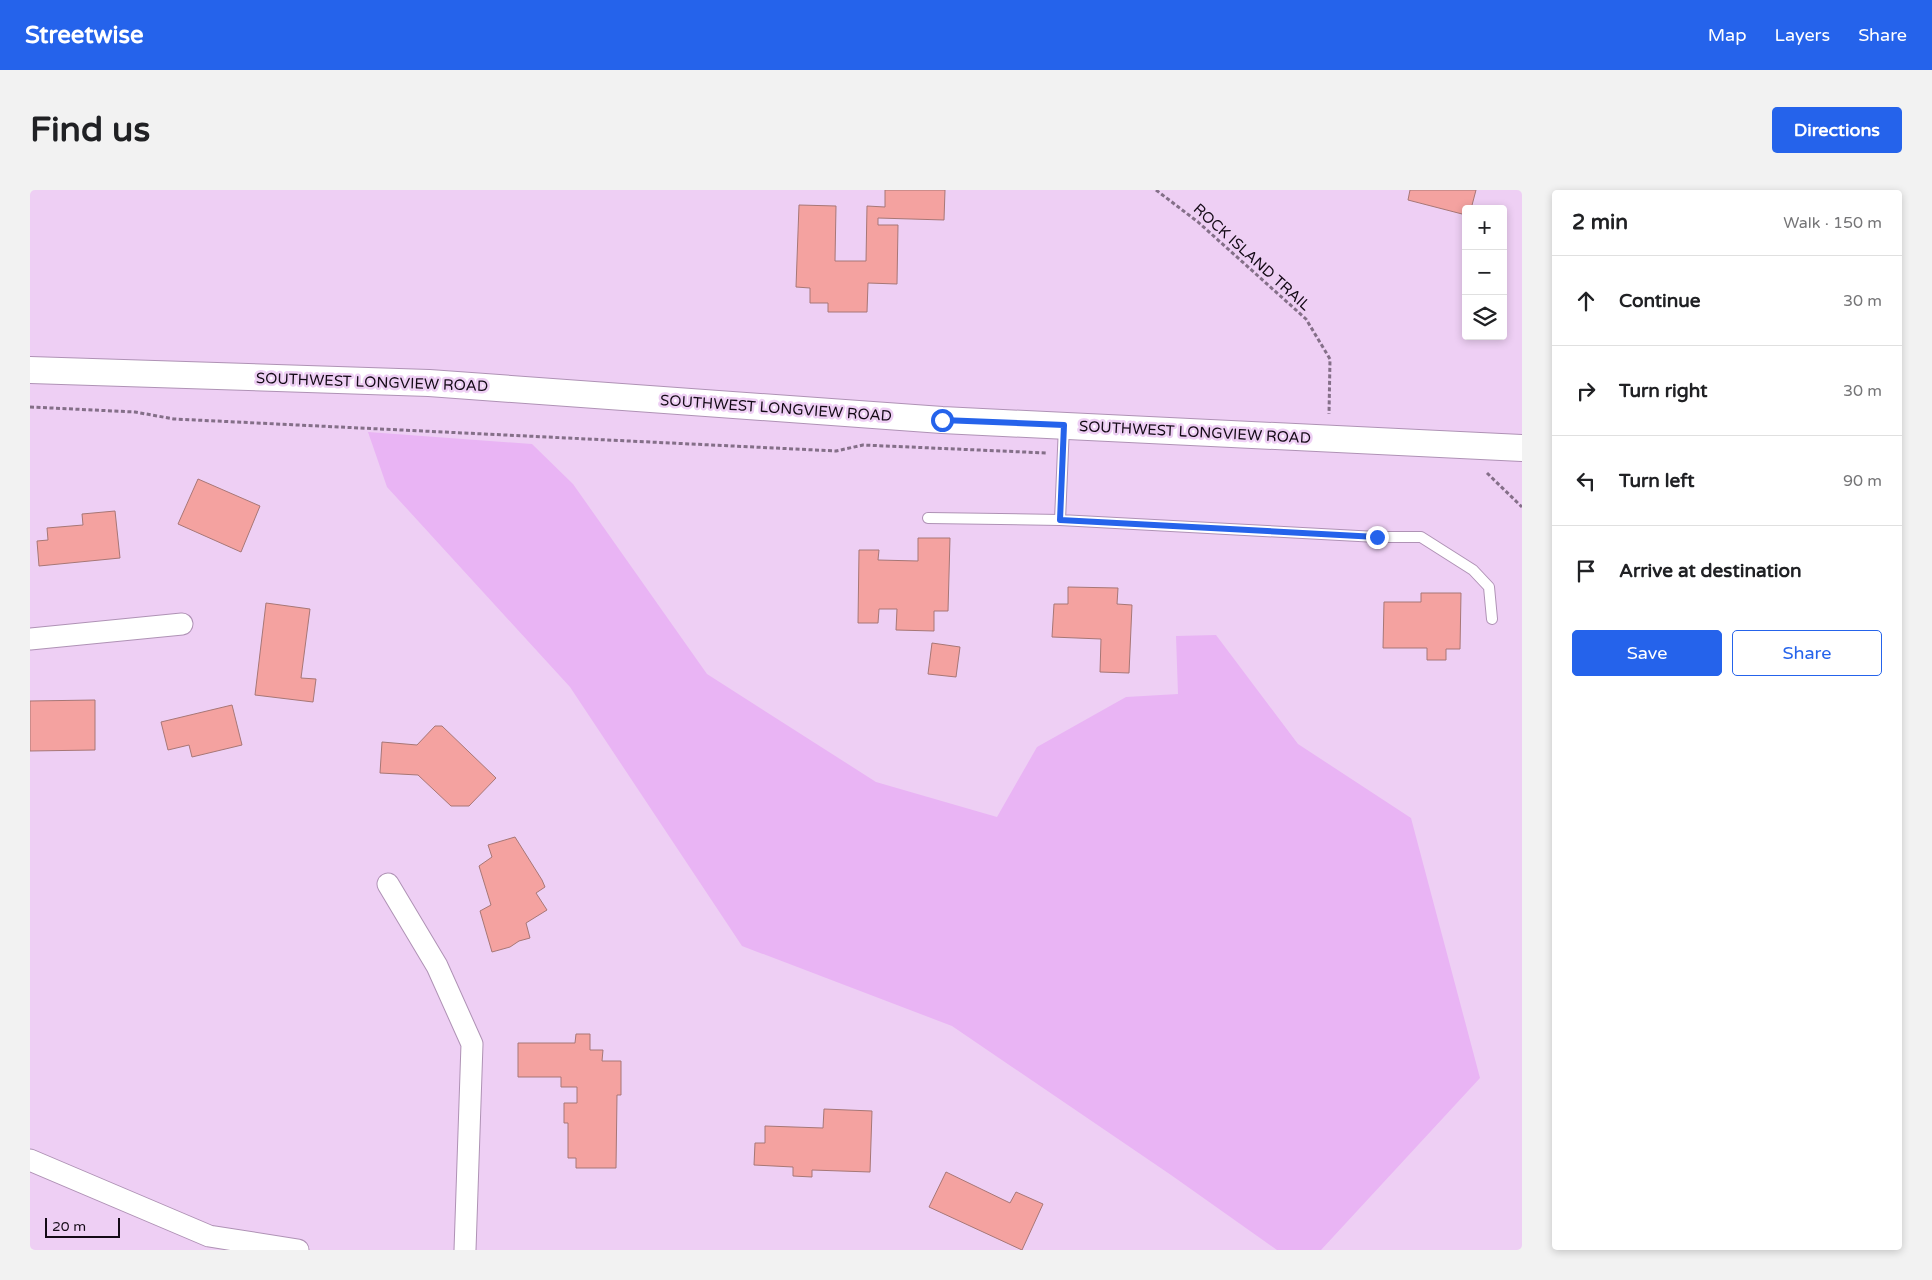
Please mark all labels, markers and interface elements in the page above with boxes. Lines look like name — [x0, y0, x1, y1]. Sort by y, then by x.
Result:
text: Streetwise — [25, 21, 144, 50]
text: Map — [1708, 24, 1747, 46]
text: Layers — [1775, 24, 1830, 46]
text: Share — [1858, 24, 1907, 46]
button: Directions — [1772, 107, 1902, 153]
text: Find us — [30, 109, 150, 151]
street label: ROCK ISLAND TRAIL — [1190, 200, 1315, 315]
map controls — [1462, 205, 1507, 340]
button: + — [1462, 205, 1507, 250]
text: 2 min — [1572, 210, 1628, 235]
text: Walk · 150 m — [1783, 213, 1882, 233]
button: − — [1462, 250, 1507, 295]
icon: ahead — [1572, 287, 1600, 315]
text: Continue — [1619, 290, 1701, 312]
text: 30 m — [1843, 291, 1882, 311]
button: layers — [1462, 295, 1507, 340]
street label: SOUTHWEST LONGVIEW ROAD — [256, 369, 488, 395]
icon: right — [1572, 377, 1600, 405]
text: Turn right — [1619, 380, 1707, 402]
text: 30 m — [1843, 381, 1882, 401]
street label: SOUTHWEST LONGVIEW ROAD — [659, 391, 893, 425]
route start — [931, 409, 954, 432]
street label: SOUTHWEST LONGVIEW ROAD — [1079, 417, 1311, 447]
icon: left — [1572, 467, 1600, 495]
text: Turn left — [1619, 470, 1695, 492]
text: 90 m — [1843, 471, 1882, 491]
route end — [1366, 526, 1389, 549]
icon: arrive — [1572, 557, 1600, 585]
text: Arrive at destination — [1619, 560, 1802, 582]
button: Save — [1572, 630, 1722, 676]
button: Share — [1732, 630, 1882, 676]
scale bar — [45, 1215, 120, 1238]
text: 20 m — [52, 1218, 86, 1235]

